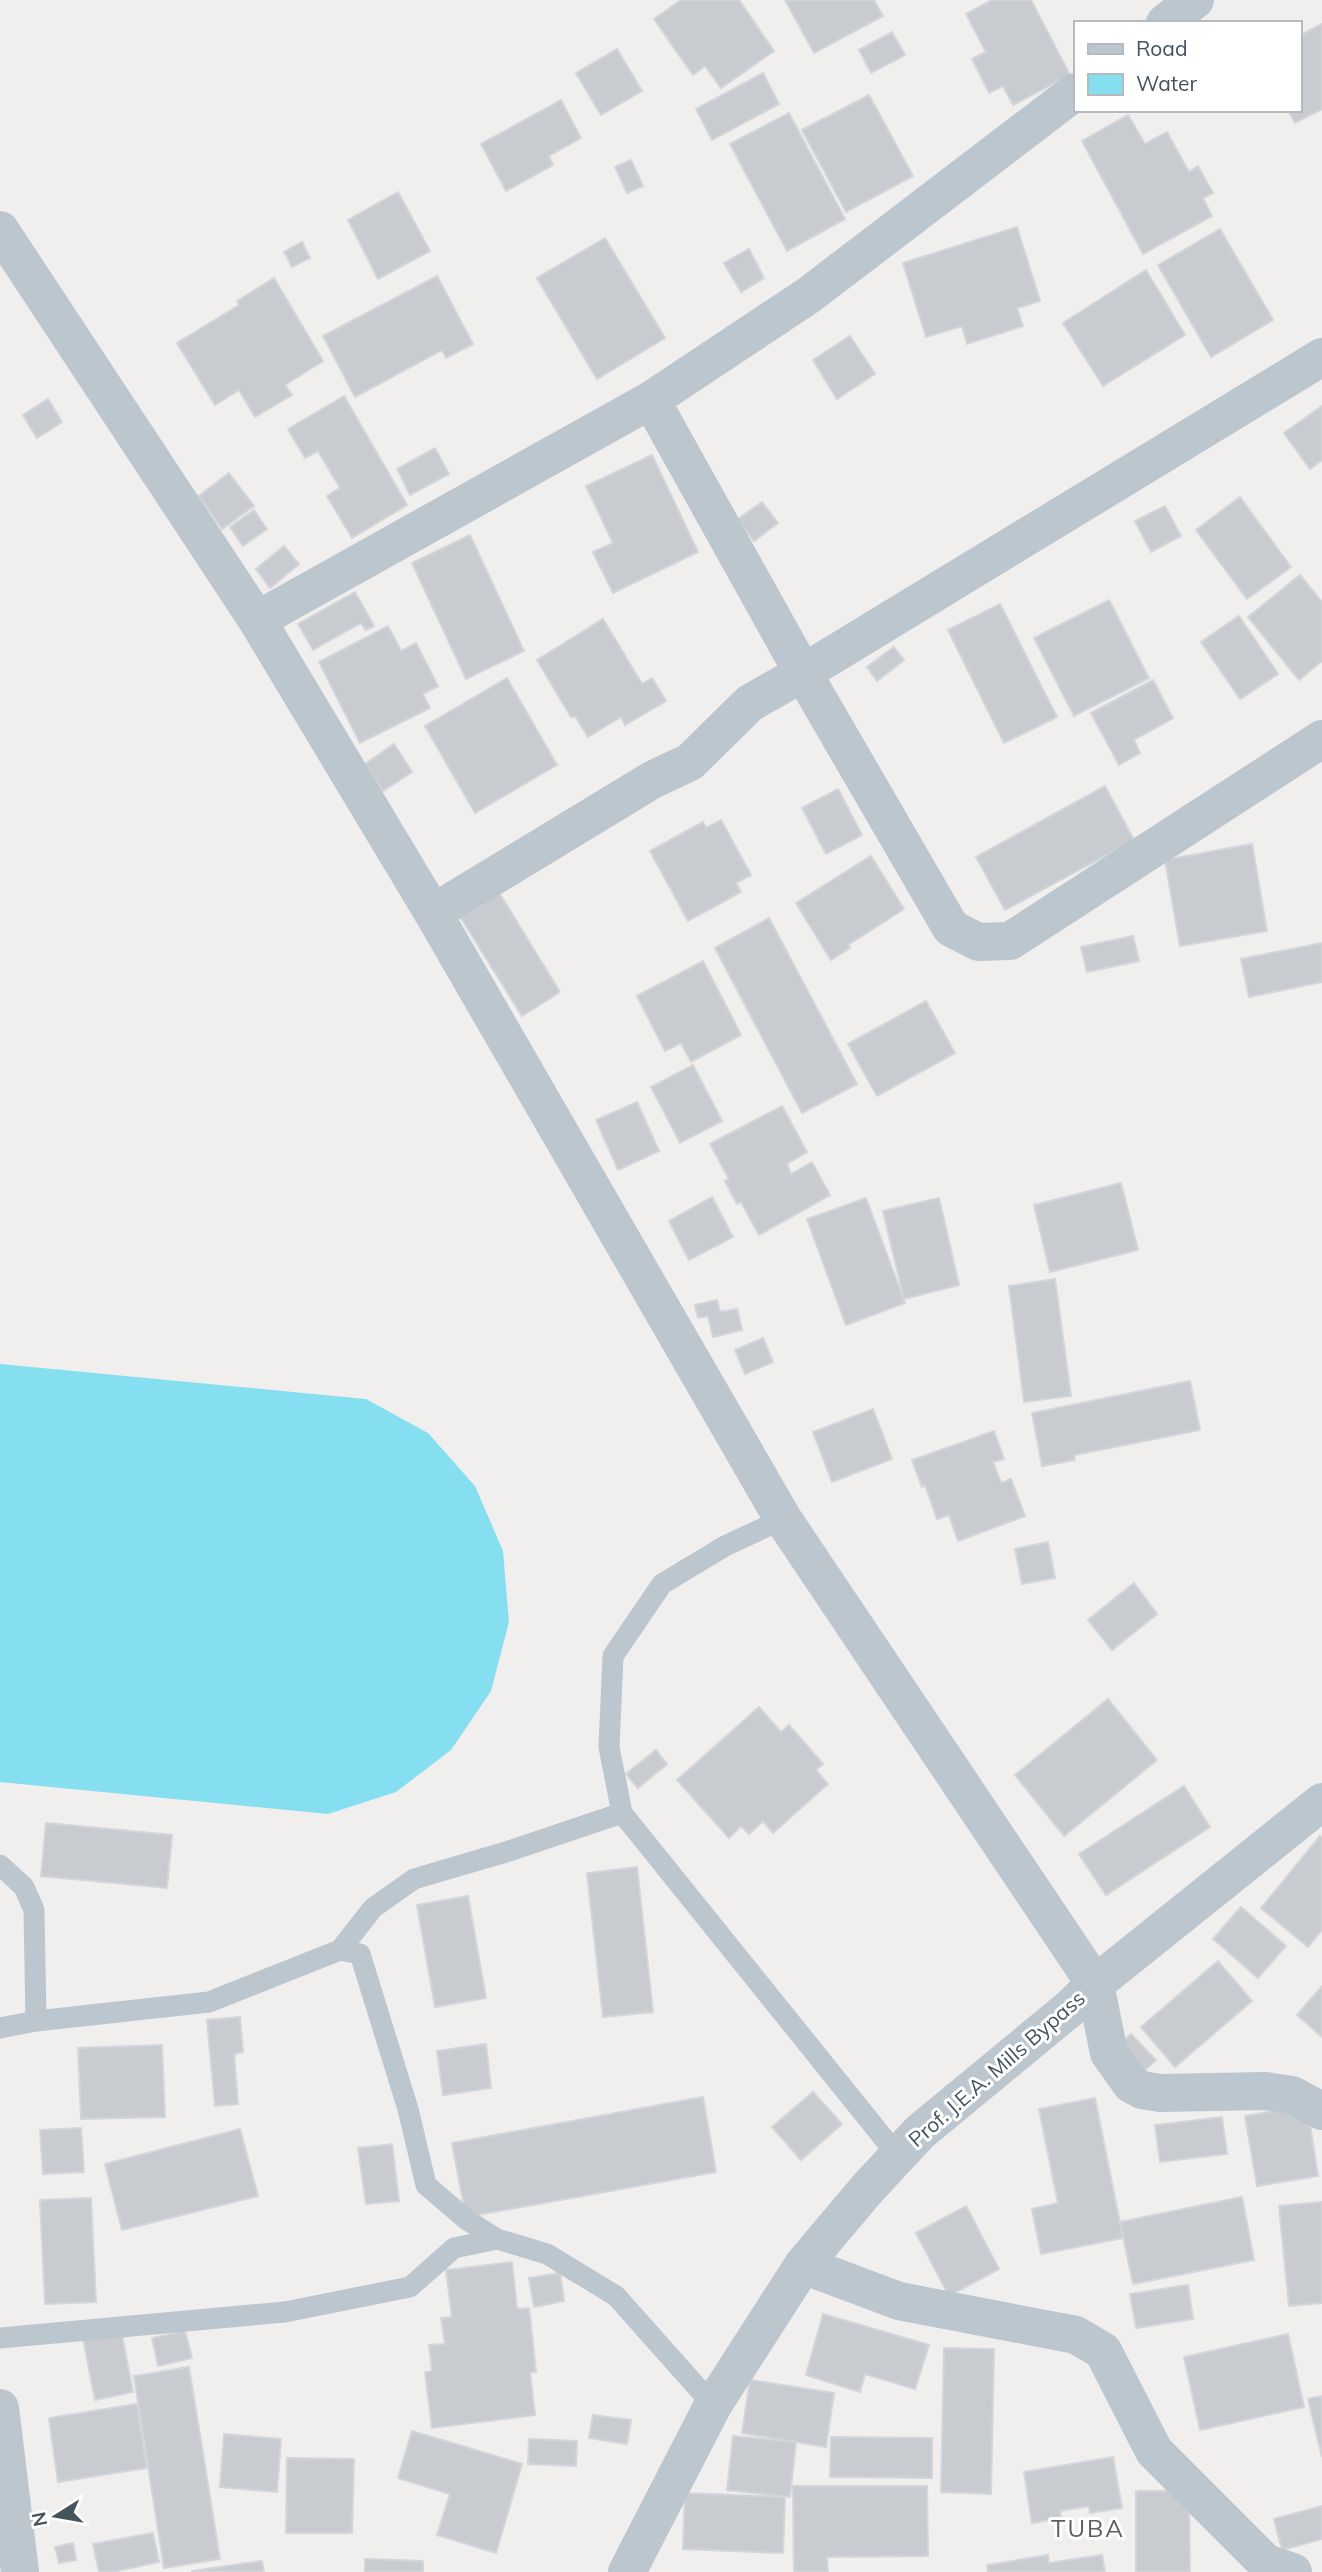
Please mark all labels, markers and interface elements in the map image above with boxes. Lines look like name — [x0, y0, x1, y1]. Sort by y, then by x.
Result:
legend — [1074, 21, 1301, 112]
text: Road — [1136, 35, 1187, 61]
text: Water — [1136, 70, 1197, 96]
street label: Prof. J.E.A. Mills Bypass — [903, 1984, 1090, 2152]
north arrow — [21, 2481, 91, 2551]
text: N — [26, 2510, 52, 2529]
district label: TUBA — [1051, 2513, 1125, 2543]

